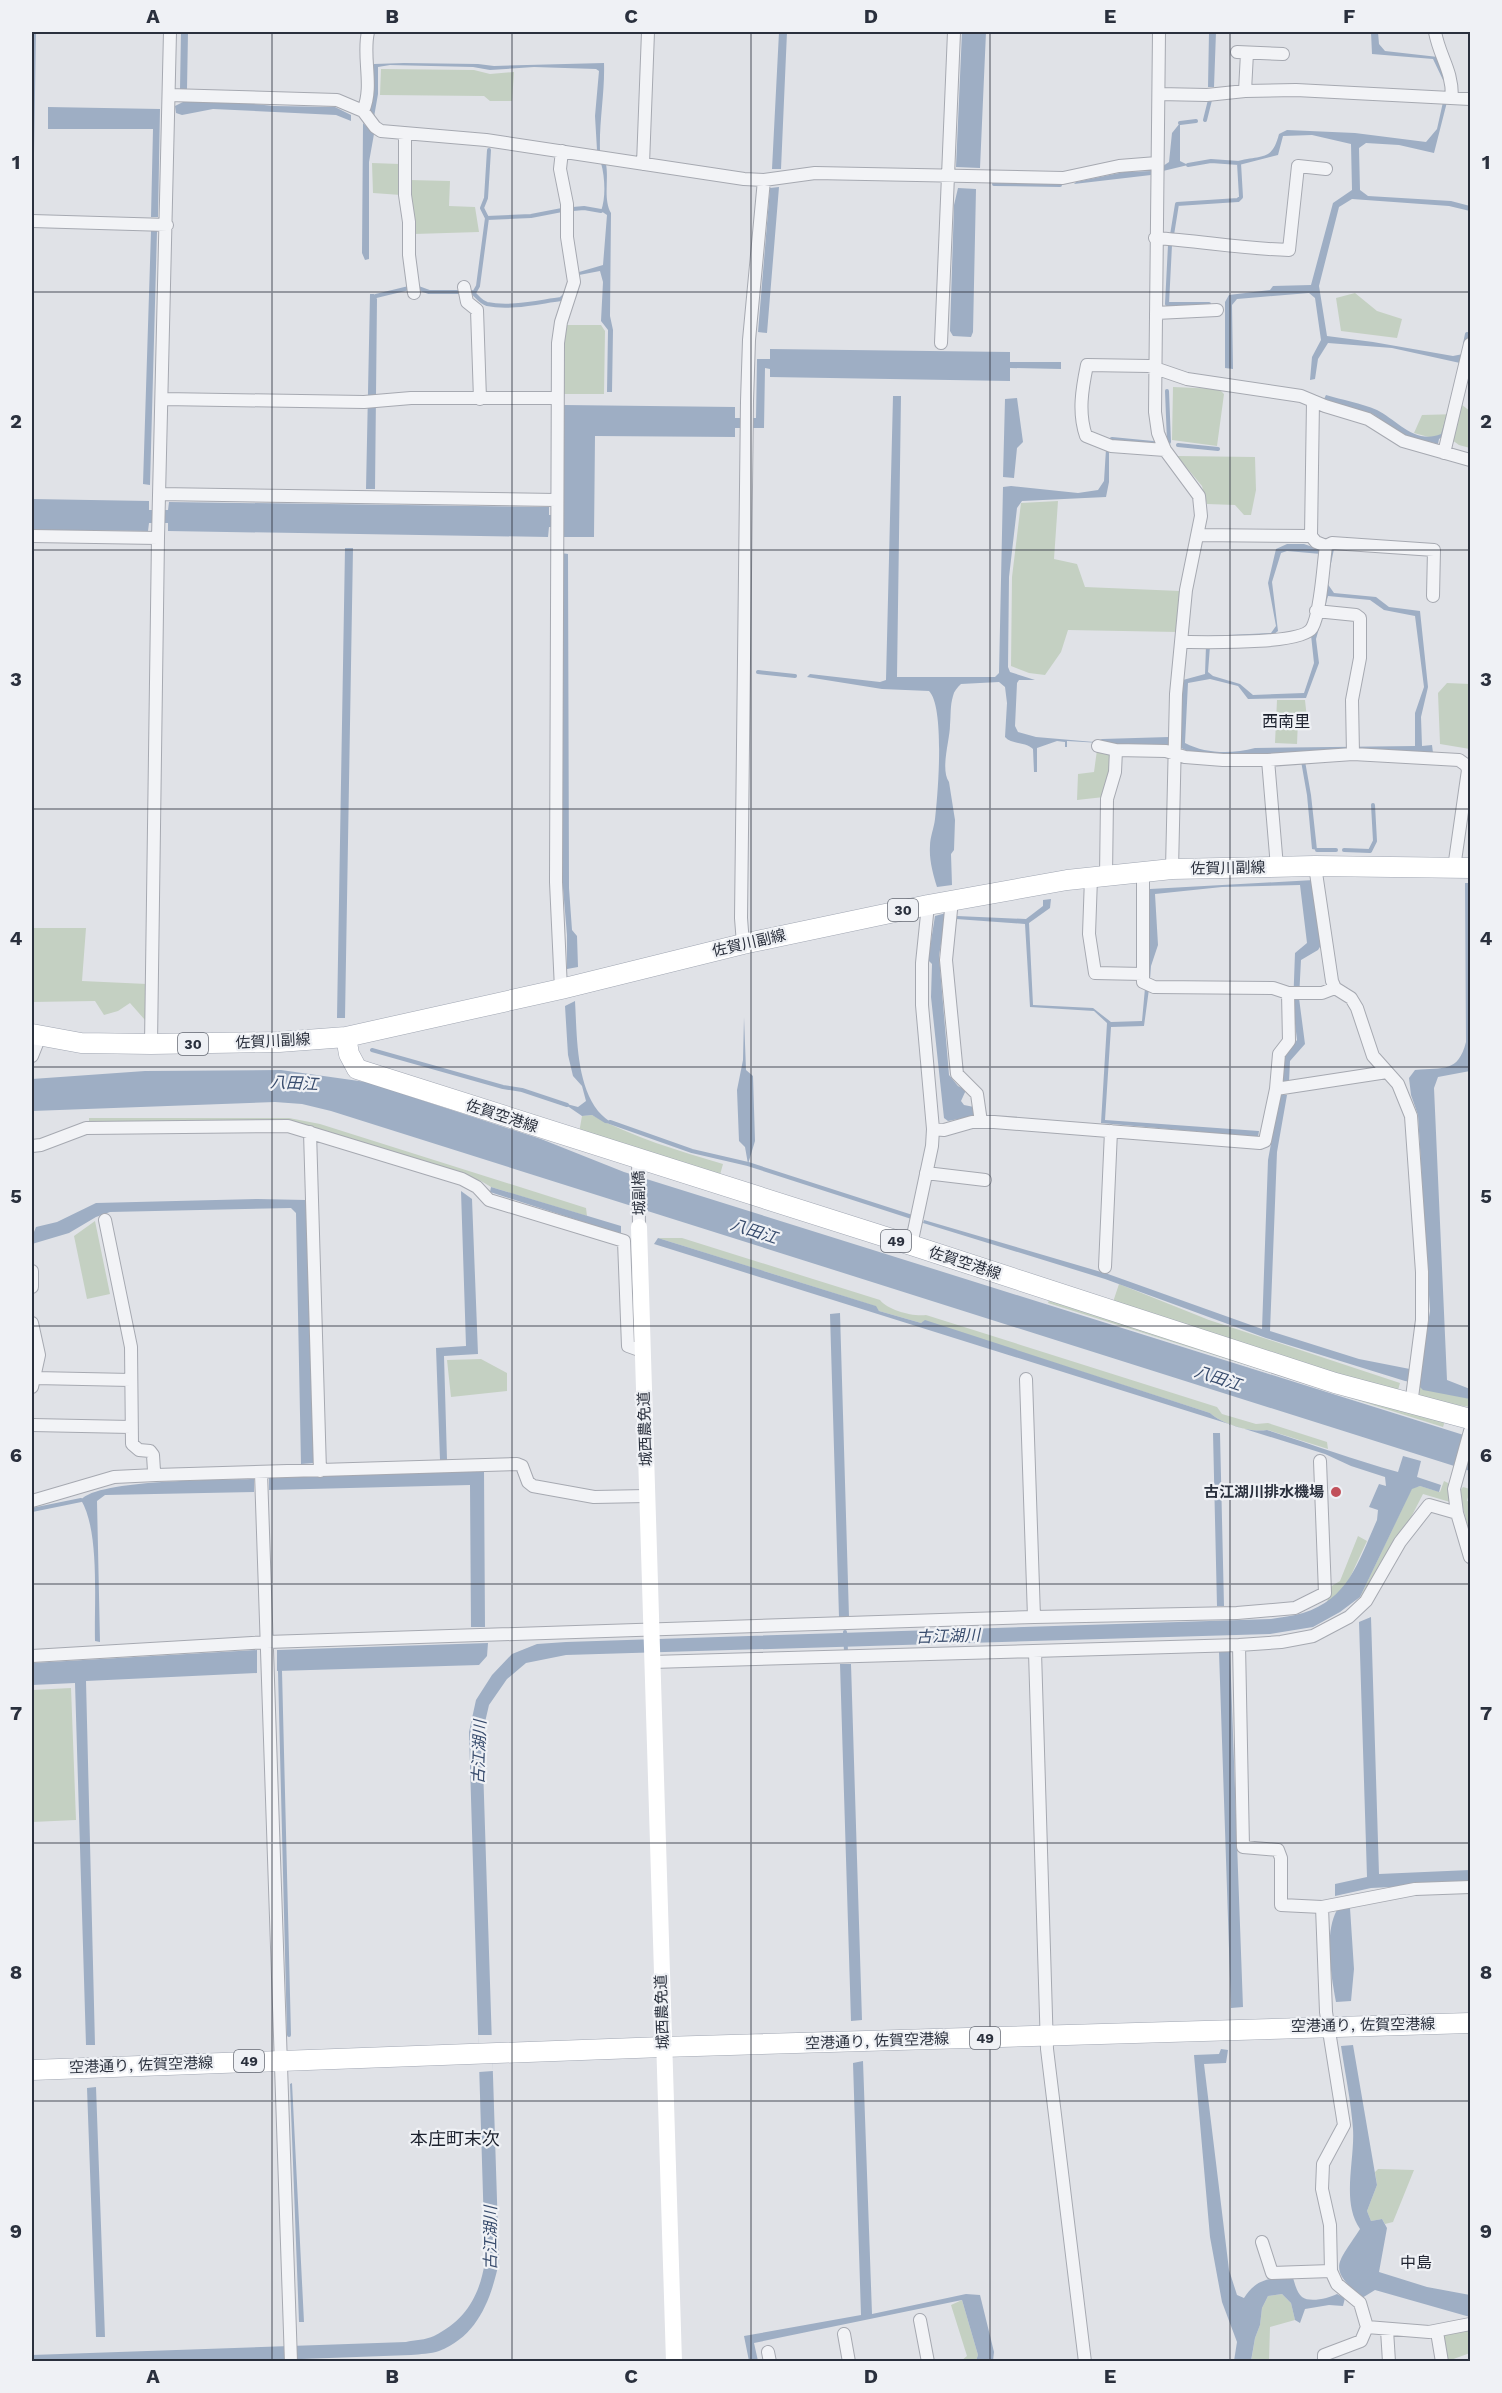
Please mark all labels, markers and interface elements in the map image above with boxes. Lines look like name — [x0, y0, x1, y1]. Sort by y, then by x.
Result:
text: A — [146, 4, 160, 28]
text: B — [385, 4, 399, 28]
text: C — [624, 4, 638, 28]
text: D — [864, 4, 878, 28]
text: E — [1104, 4, 1116, 28]
text: F — [1343, 4, 1355, 28]
text: 1 — [12, 150, 20, 174]
text: 1 — [1482, 150, 1490, 174]
text: 2 — [10, 409, 22, 433]
text: 2 — [1480, 409, 1492, 433]
text: 3 — [10, 667, 22, 691]
text: 3 — [1480, 667, 1492, 691]
district label: 西南里 — [1262, 712, 1310, 731]
street label: 佐賀川副線 — [1190, 858, 1266, 878]
road number: 30 — [888, 899, 918, 921]
text: 4 — [10, 926, 23, 950]
street label: 佐賀川副線 — [710, 926, 788, 960]
text: 4 — [1480, 926, 1493, 950]
street label: 佐賀川副線 — [235, 1030, 311, 1052]
road number: 30 — [178, 1033, 208, 1055]
water label: 八田江 — [270, 1072, 320, 1094]
street label: 佐賀空港線 — [464, 1096, 540, 1136]
street label: 城副橋 — [630, 1170, 648, 1216]
text: 5 — [10, 1184, 22, 1208]
text: 5 — [1480, 1184, 1492, 1208]
water label: 八田江 — [728, 1215, 782, 1248]
road number: 49 — [881, 1230, 911, 1252]
street label: 佐賀空港線 — [927, 1243, 1003, 1283]
water label: 八田江 — [1192, 1362, 1246, 1395]
street label: 城西農免道 — [635, 1391, 655, 1467]
text: 6 — [10, 1443, 22, 1467]
text: 6 — [1480, 1443, 1492, 1467]
place label: 古江湖川排水機場 — [1204, 1483, 1324, 1501]
marker: 古江湖川排水機場 — [1329, 1485, 1343, 1499]
water label: 古江湖川 — [916, 1625, 982, 1647]
text: 7 — [10, 1701, 22, 1725]
text: 7 — [1480, 1701, 1492, 1725]
water label: 古江湖川 — [468, 1718, 490, 1784]
text: 8 — [10, 1960, 22, 1984]
text: 8 — [1480, 1960, 1492, 1984]
street label: 城西農免道 — [652, 1974, 672, 2050]
street label: 空港通り, 佐賀空港線 — [1291, 2015, 1435, 2035]
road number: 49 — [970, 2027, 1000, 2049]
street label: 空港通り, 佐賀空港線 — [805, 2029, 949, 2053]
road number: 49 — [234, 2050, 264, 2072]
street label: 空港通り, 佐賀空港線 — [69, 2053, 213, 2077]
district label: 本庄町末次 — [410, 2128, 500, 2149]
water label: 古江湖川 — [481, 2204, 500, 2270]
text: 9 — [10, 2219, 22, 2243]
text: 9 — [1480, 2219, 1492, 2243]
district label: 中島 — [1400, 2253, 1432, 2272]
text: A — [146, 2364, 160, 2388]
text: B — [385, 2364, 399, 2388]
text: C — [624, 2364, 638, 2388]
text: D — [864, 2364, 878, 2388]
text: E — [1104, 2364, 1116, 2388]
text: F — [1343, 2364, 1355, 2388]

